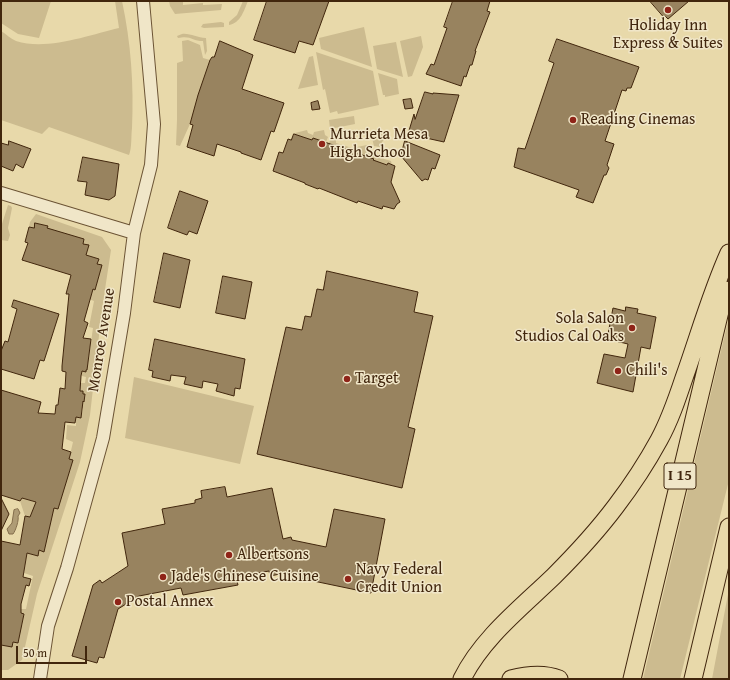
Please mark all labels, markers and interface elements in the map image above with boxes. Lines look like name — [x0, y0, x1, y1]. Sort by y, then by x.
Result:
marker: Holiday Inn Express & Suites — [663, 5, 673, 15]
place label: Holiday Inn Express & Suites — [613, 16, 723, 54]
place label: Reading Cinemas — [581, 110, 695, 130]
marker: Reading Cinemas — [568, 115, 578, 125]
place label: Murrieta Mesa High School — [330, 125, 428, 163]
marker: Murrieta Mesa High School — [317, 139, 327, 149]
street label: Monroe Avenue — [84, 287, 120, 393]
place label: Sola Salon Studios Cal Oaks — [515, 309, 624, 347]
marker: Sola Salon Studios Cal Oaks — [627, 323, 637, 333]
place label: Chili's — [626, 361, 668, 381]
marker: Chili's — [613, 366, 623, 376]
place label: Target — [355, 369, 399, 389]
marker: Target — [342, 374, 352, 384]
road number: I 15 — [664, 463, 696, 489]
place label: Albertsons — [237, 545, 309, 565]
marker: Albertsons — [224, 550, 234, 560]
place label: Navy Federal Credit Union — [356, 560, 442, 598]
place label: Jade's Chinese Cuisine — [171, 567, 319, 587]
marker: Jade's Chinese Cuisine — [158, 572, 168, 582]
marker: Navy Federal Credit Union — [343, 574, 353, 584]
place label: Postal Annex — [126, 592, 213, 612]
marker: Postal Annex — [113, 597, 123, 607]
scale bar — [18, 638, 89, 664]
text: 50 m — [23, 644, 47, 661]

